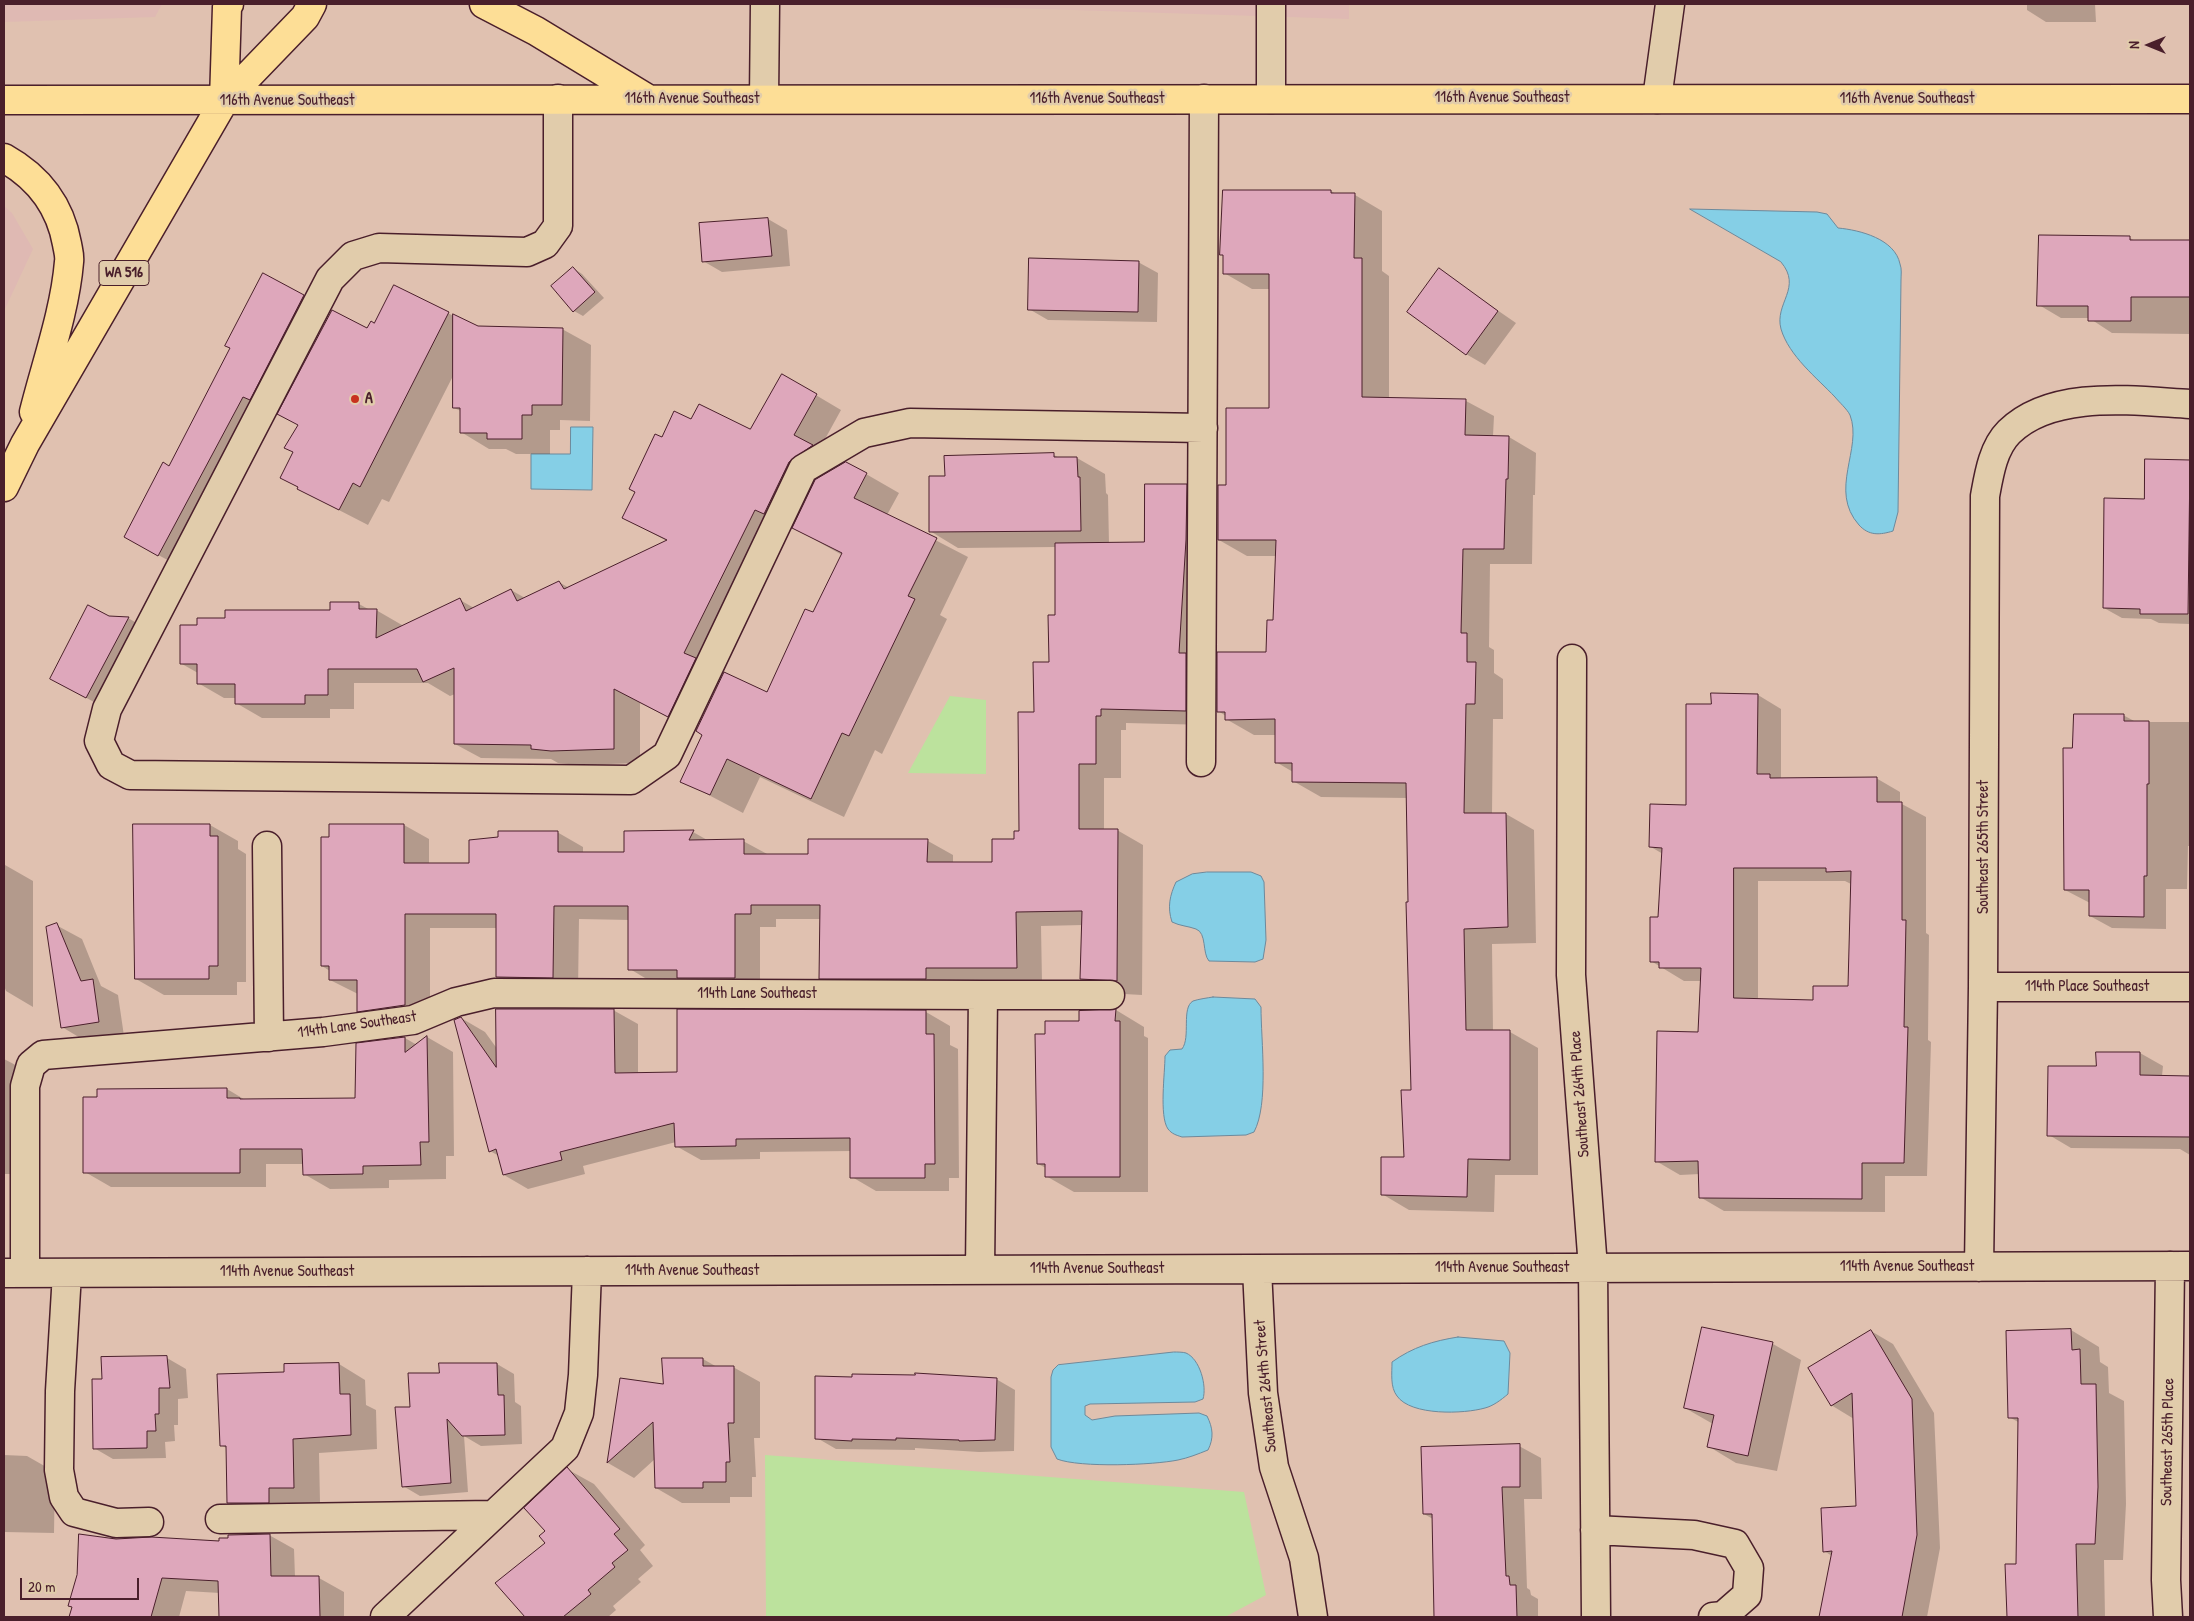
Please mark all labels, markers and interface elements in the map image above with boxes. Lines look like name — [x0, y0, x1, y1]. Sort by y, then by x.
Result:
north arrow — [2124, 20, 2174, 70]
text: N — [2124, 41, 2143, 49]
street label: 116th Avenue Southeast — [1435, 88, 1569, 108]
street label: 116th Avenue Southeast — [625, 89, 759, 109]
street label: 116th Avenue Southeast — [1030, 89, 1164, 109]
street label: 116th Avenue Southeast — [1840, 89, 1974, 109]
street label: 116th Avenue Southeast — [220, 91, 354, 111]
road number: WA 516 — [99, 260, 149, 286]
place label: A — [365, 389, 373, 409]
marker: A — [349, 393, 361, 405]
street label: Southeast 265th Street — [1974, 780, 1994, 914]
street label: 114th Place Southeast — [2025, 977, 2149, 997]
street label: 114th Lane Southeast — [697, 984, 817, 1004]
street label: 114th Lane Southeast — [296, 1007, 418, 1043]
street label: Southeast 264th Place — [1566, 1030, 1594, 1158]
street label: 114th Avenue Southeast — [1840, 1257, 1974, 1277]
street label: 114th Avenue Southeast — [1435, 1258, 1569, 1278]
street label: 114th Avenue Southeast — [1030, 1259, 1164, 1279]
street label: 114th Avenue Southeast — [625, 1261, 759, 1281]
street label: 114th Avenue Southeast — [220, 1262, 354, 1282]
street label: Southeast 264th Street — [1251, 1319, 1281, 1453]
street label: Southeast 265th Place — [2157, 1378, 2179, 1506]
scale bar — [22, 1568, 141, 1600]
text: 20 m — [28, 1576, 55, 1597]

